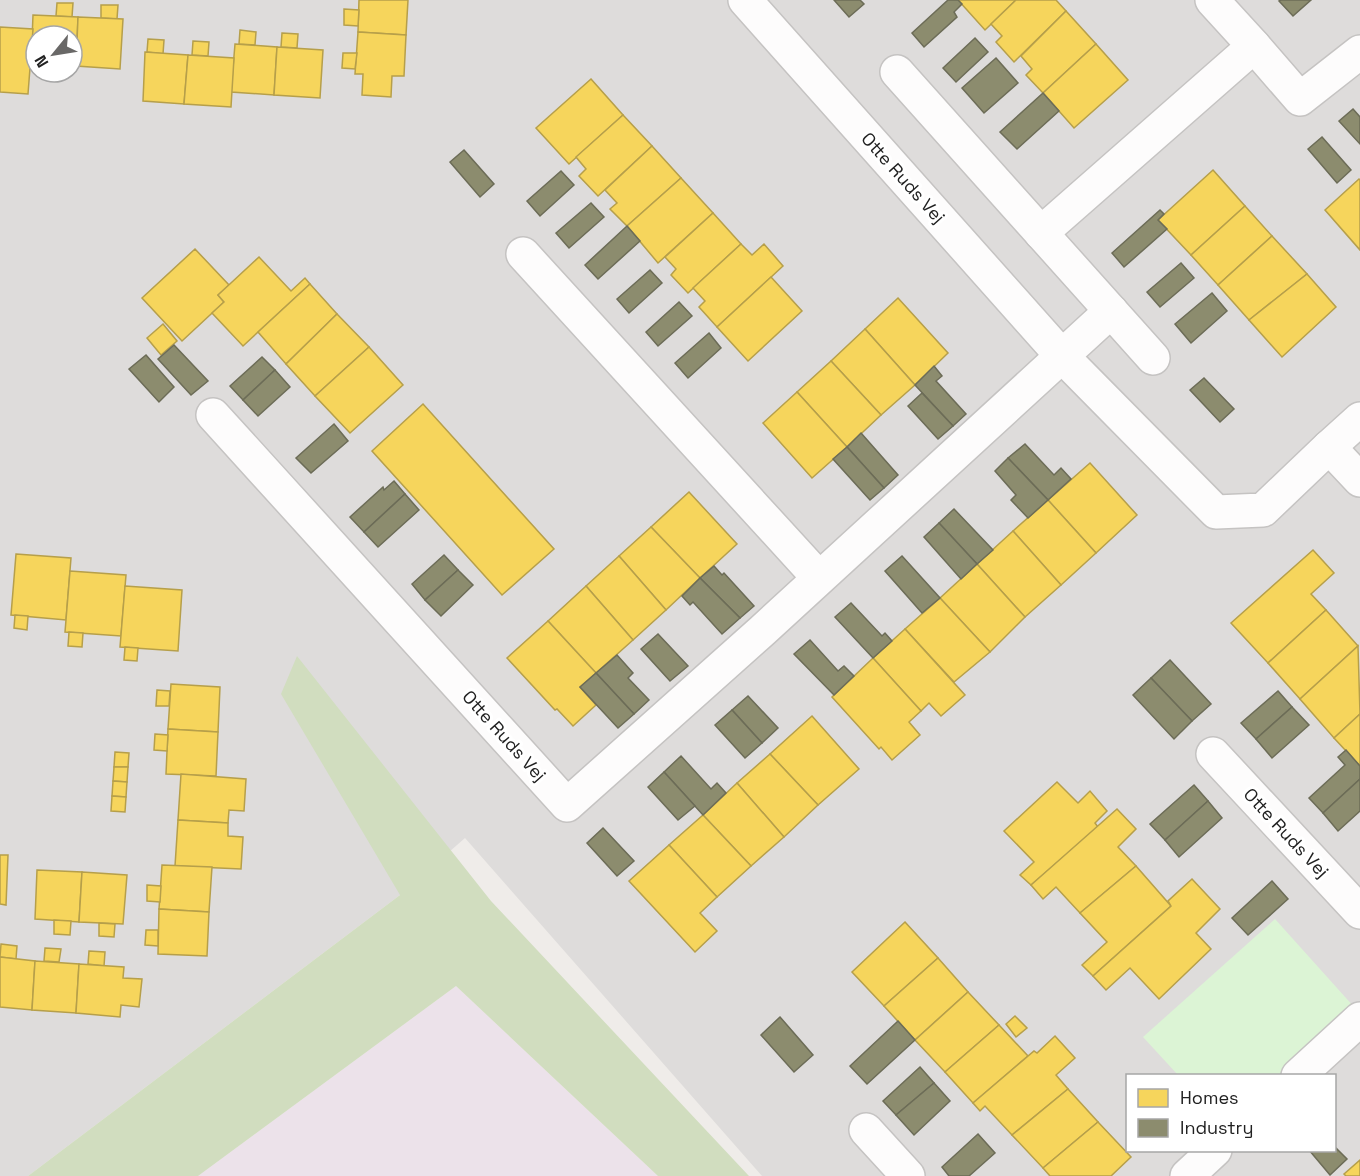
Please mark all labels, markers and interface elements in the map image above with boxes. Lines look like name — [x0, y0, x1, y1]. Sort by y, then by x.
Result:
north arrow — [24, 24, 84, 84]
text: N — [30, 51, 53, 71]
street label: Otte Ruds Vej — [856, 127, 950, 228]
street label: Otte Ruds Vej — [457, 685, 551, 786]
street label: Otte Ruds Vej — [1239, 783, 1334, 882]
legend — [1126, 1074, 1336, 1152]
text: Homes — [1180, 1086, 1239, 1109]
text: Industry — [1180, 1116, 1253, 1139]

